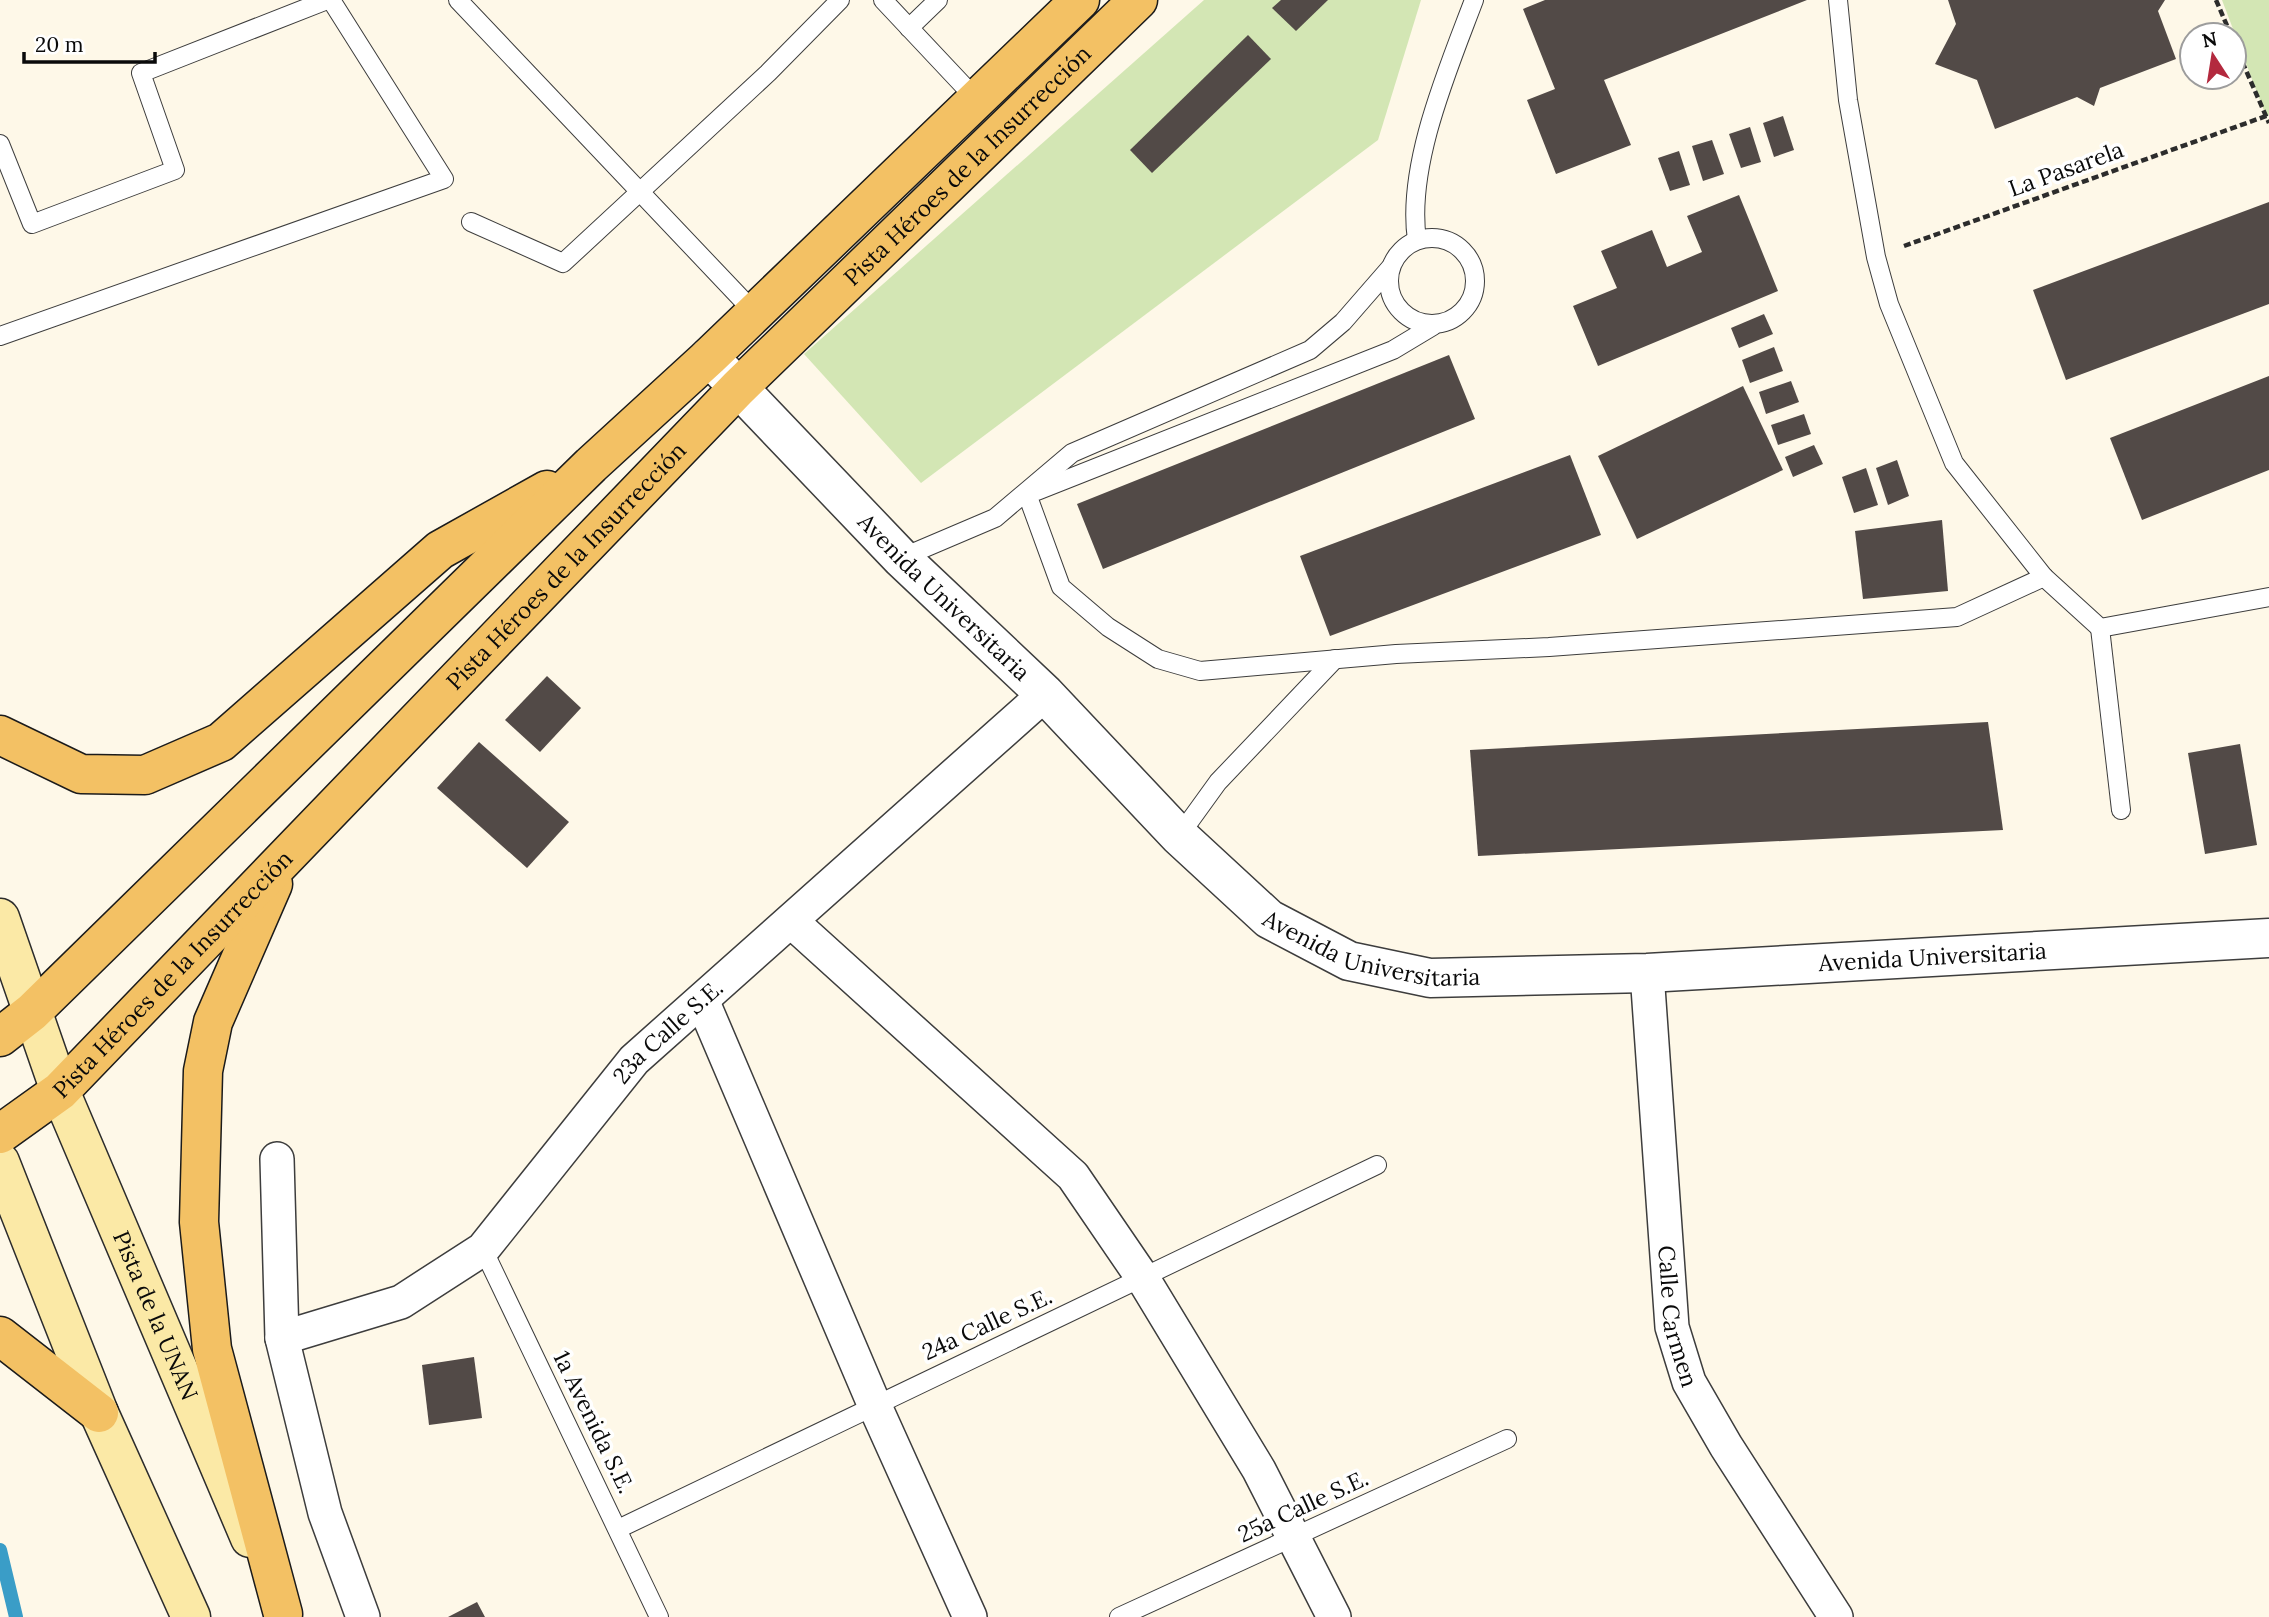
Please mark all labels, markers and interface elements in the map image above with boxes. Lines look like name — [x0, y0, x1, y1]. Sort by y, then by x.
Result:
scale bar — [24, 21, 156, 65]
north arrow — [2178, 21, 2248, 91]
text: N — [2200, 26, 2219, 53]
text: 20 m — [35, 31, 84, 58]
street label: Pista Héroes de la Insurrección — [837, 39, 1097, 292]
street label: La Pasarela — [2004, 134, 2127, 203]
street label: Pista Héroes de la Insurrección — [440, 436, 692, 696]
street label: Avenida Universitaria — [851, 506, 1037, 686]
street label: Pista Héroes de la Insurrección — [46, 844, 298, 1104]
street label: Avenida Universitaria — [1257, 903, 1481, 992]
street label: Avenida Universitaria — [1817, 936, 2048, 977]
street label: 23a Calle S.E. — [606, 973, 729, 1089]
street label: Pista de la UNAN — [107, 1226, 205, 1404]
street label: Calle Carmen — [1652, 1244, 1705, 1390]
street label: 24a Calle S.E. — [917, 1281, 1056, 1366]
street label: 1a Avenida S.E. — [547, 1346, 641, 1498]
street label: 25a Calle S.E. — [1233, 1463, 1373, 1548]

